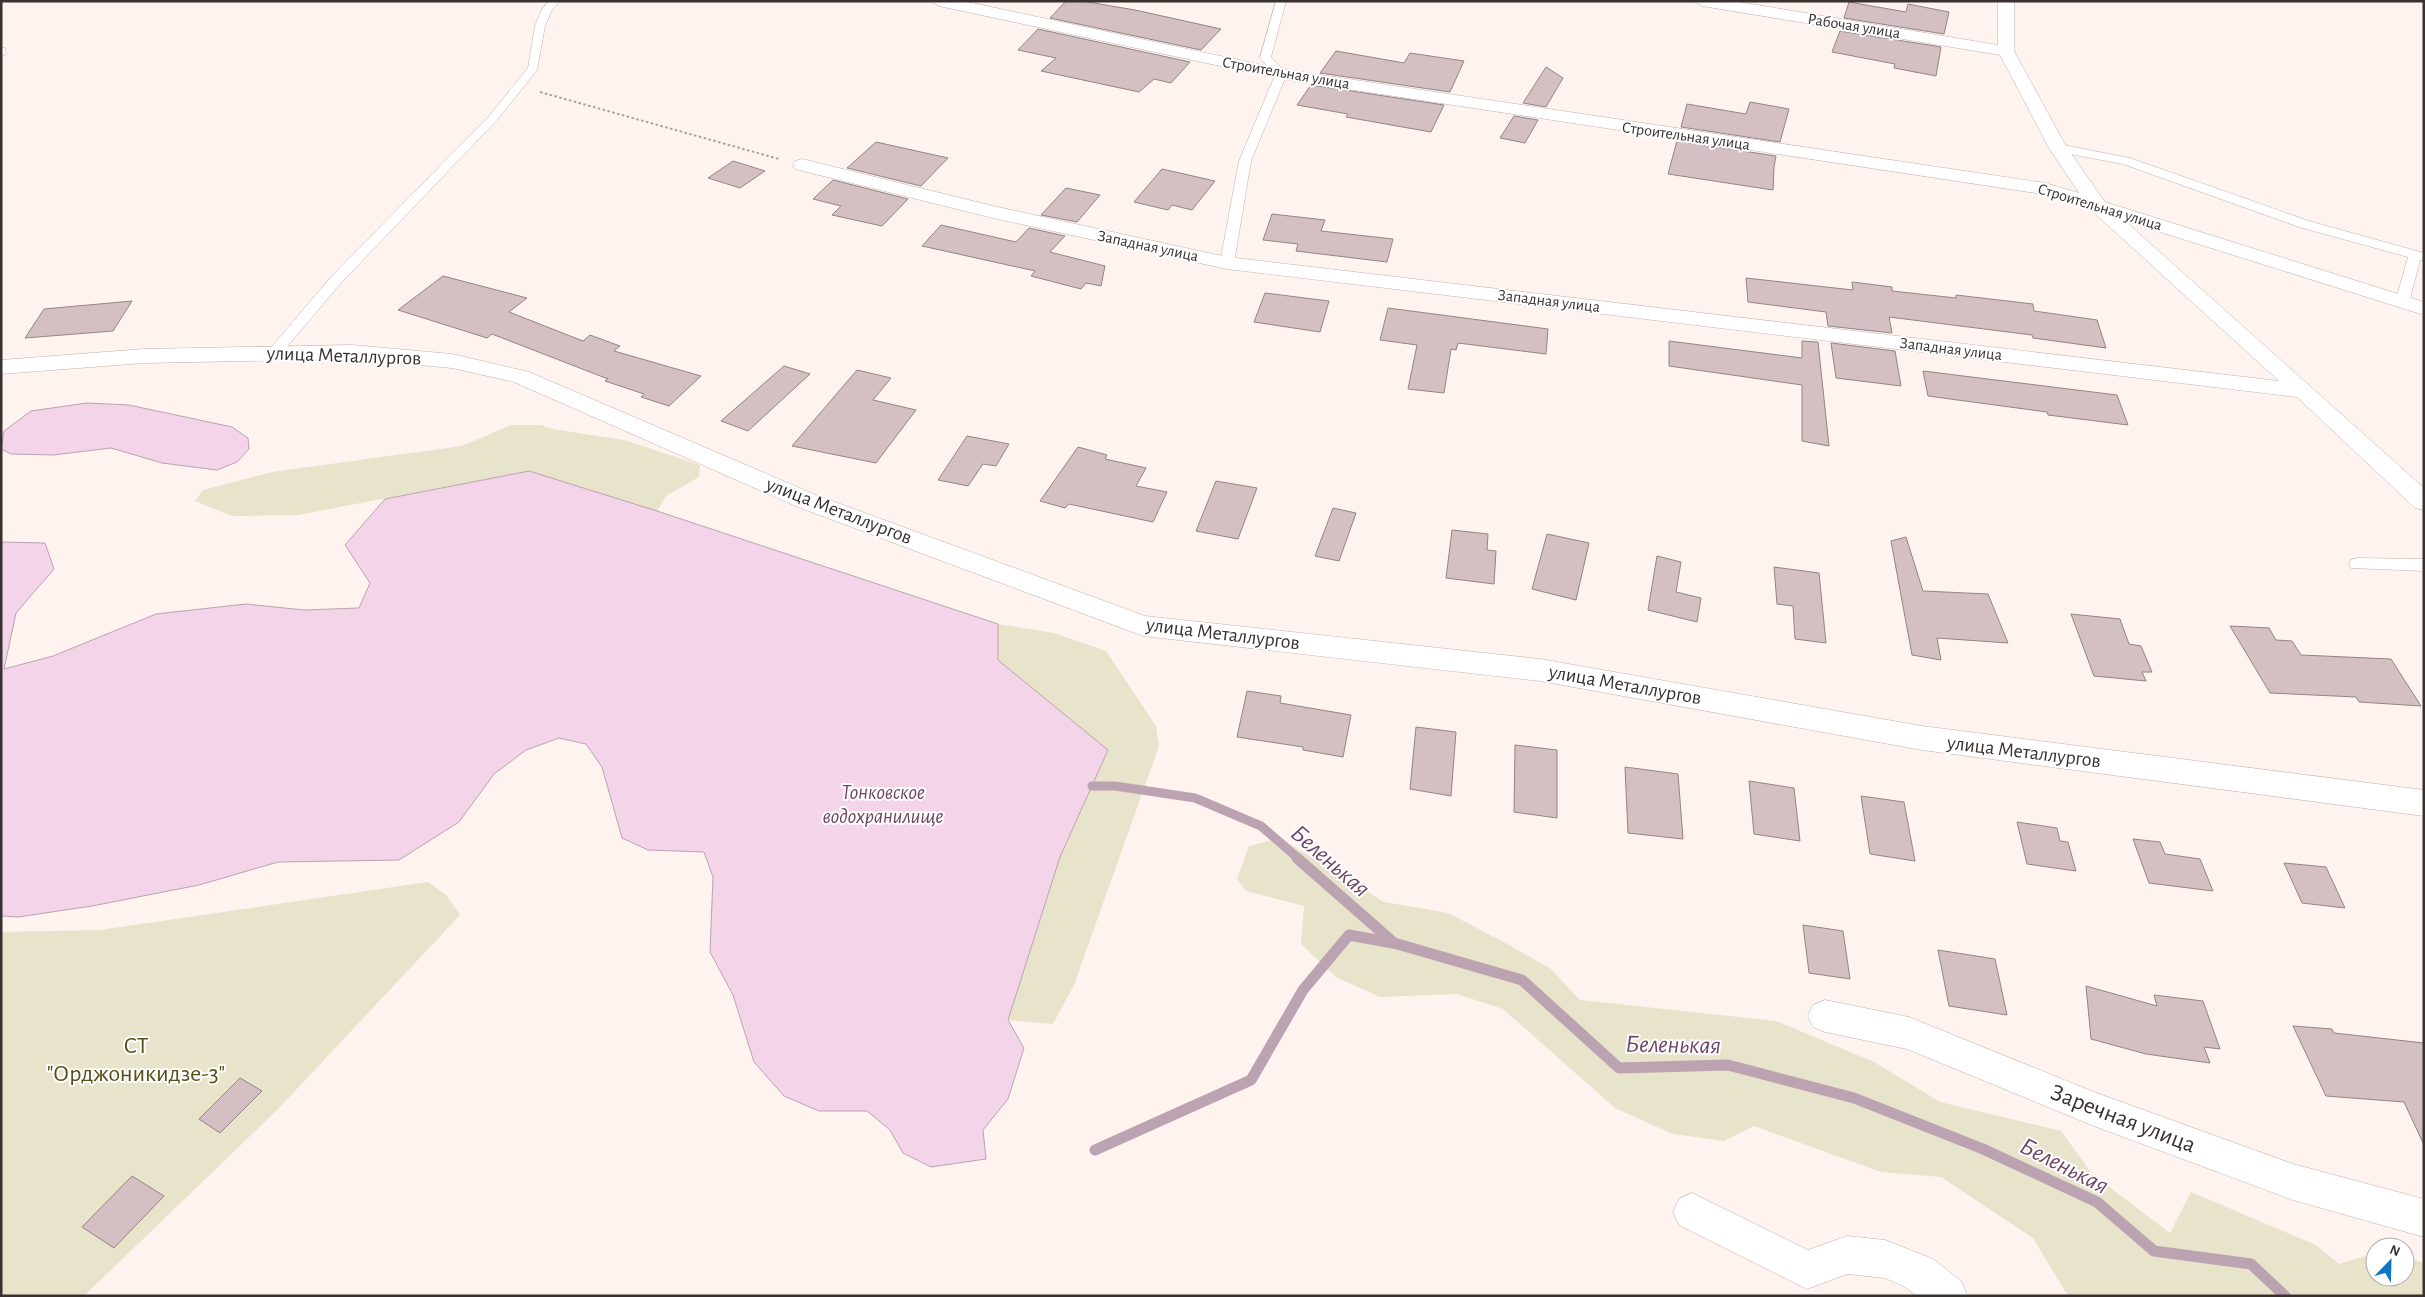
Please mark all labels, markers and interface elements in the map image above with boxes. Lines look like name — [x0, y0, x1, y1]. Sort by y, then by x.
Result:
street label: Рабочая улица — [1806, 11, 1902, 42]
street label: Строительная улица — [1221, 54, 1351, 93]
street label: Строительная улица — [1621, 119, 1751, 154]
street label: Строительная улица — [2036, 180, 2164, 234]
street label: Западная улица — [1096, 227, 1200, 265]
street label: Западная улица — [1497, 287, 1601, 316]
street label: Западная улица — [1899, 335, 2003, 364]
street label: улица Металлургов — [265, 343, 422, 369]
street label: улица Металлургов — [762, 474, 915, 548]
street label: улица Металлургов — [1144, 615, 1301, 653]
street label: улица Металлургов — [1546, 662, 1703, 708]
street label: улица Металлургов — [1945, 733, 2102, 771]
water label: Тонковское водохранилище — [823, 782, 944, 828]
water label: Беленькая — [1286, 820, 1374, 902]
water label: Беленькая — [1625, 1032, 1721, 1058]
park label: СТ "Орджоникидзе-3" — [47, 1034, 225, 1086]
street label: Заречная улица — [2047, 1080, 2199, 1158]
water label: Беленькая — [2016, 1133, 2112, 1199]
north arrow — [2365, 1237, 2415, 1287]
text: N — [2387, 1243, 2402, 1259]

